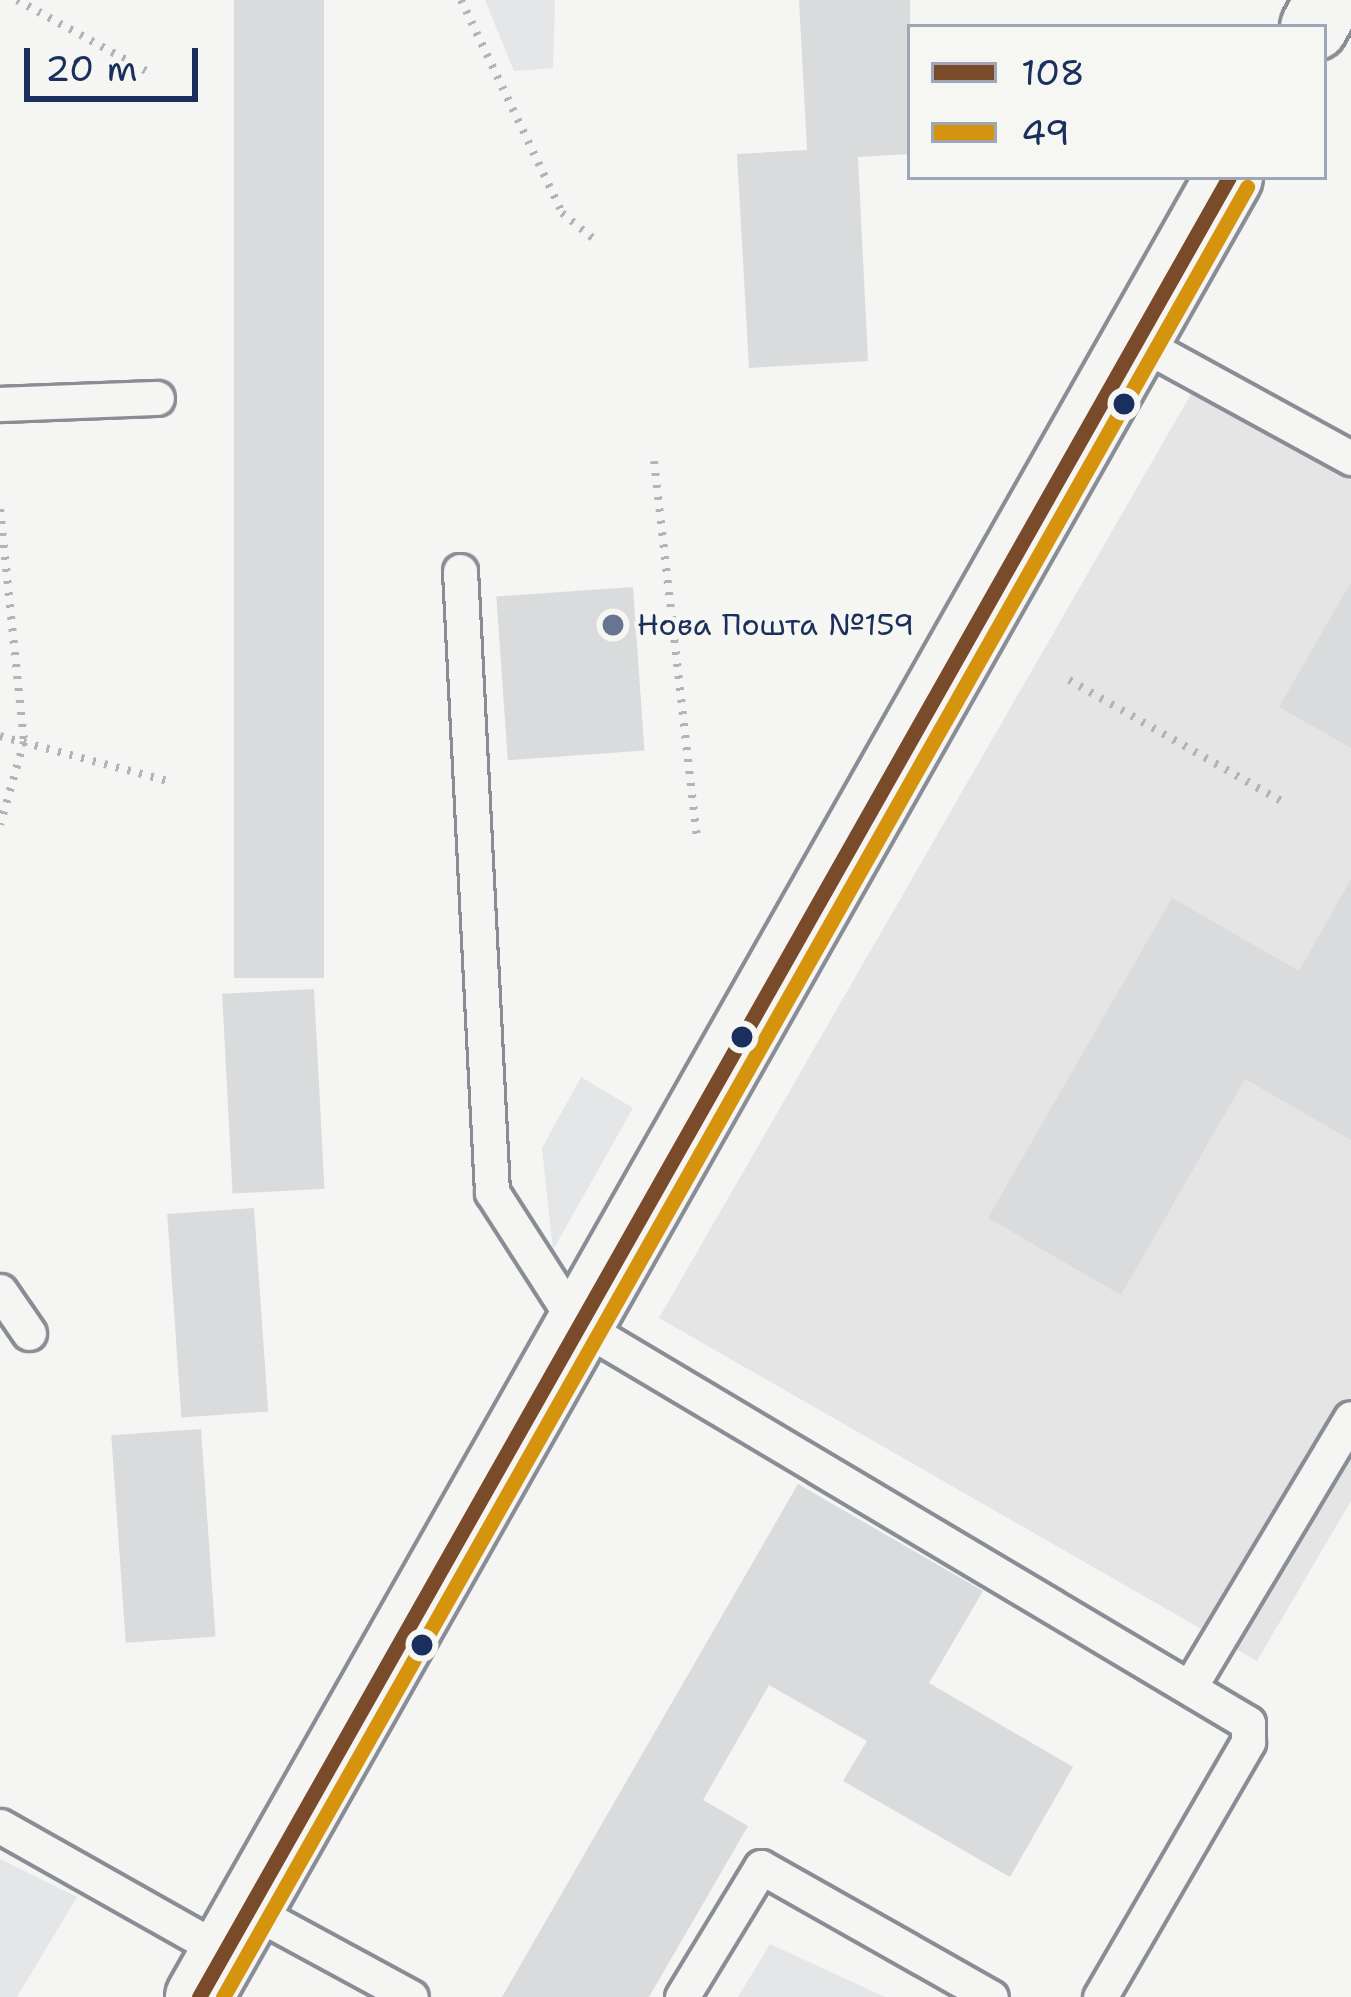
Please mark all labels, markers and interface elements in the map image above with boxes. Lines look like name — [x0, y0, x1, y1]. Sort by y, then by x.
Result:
scale bar — [30, 24, 204, 98]
legend — [907, 24, 1327, 180]
text: 20 m — [45, 44, 138, 93]
text: 108 — [1021, 48, 1085, 97]
text: 49 — [1021, 108, 1070, 157]
unlabelled marker — [1113, 393, 1135, 415]
place label: Нова Пошта №159 — [637, 607, 914, 643]
marker: Нова Пошта №159 — [600, 612, 626, 638]
unlabelled marker — [731, 1026, 753, 1048]
unlabelled marker — [411, 1634, 433, 1656]

